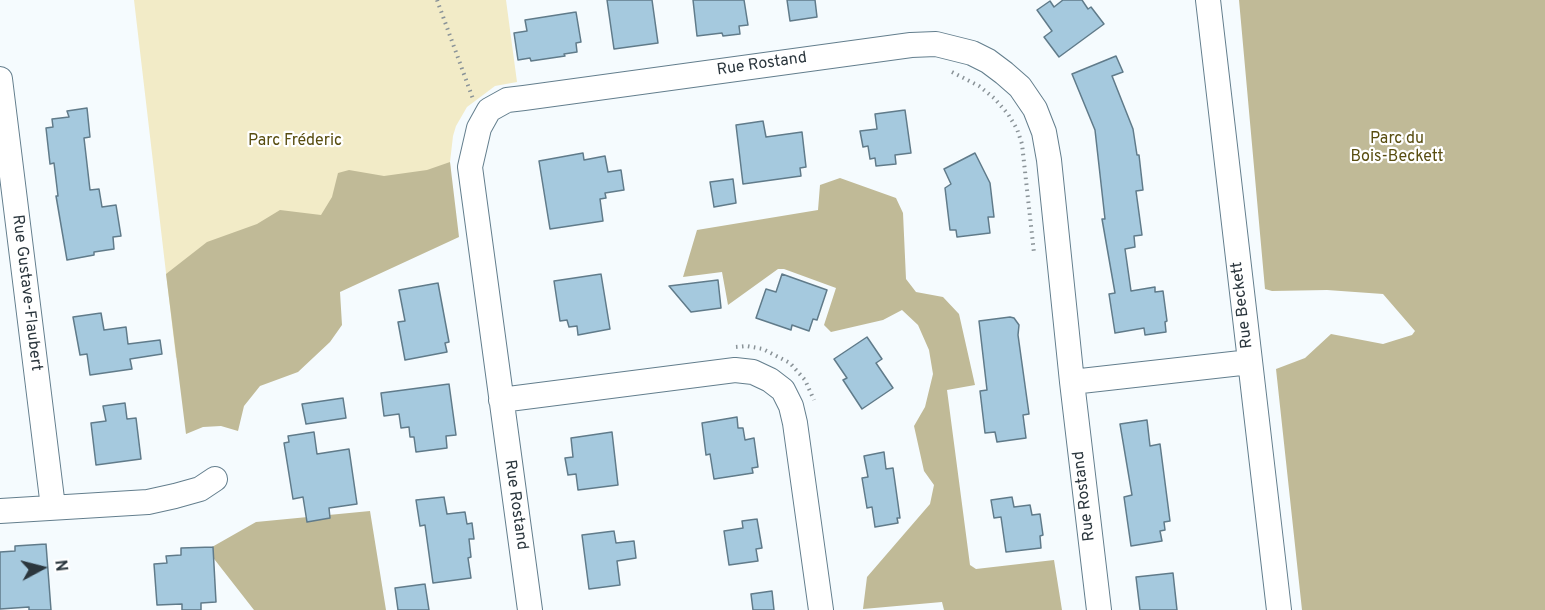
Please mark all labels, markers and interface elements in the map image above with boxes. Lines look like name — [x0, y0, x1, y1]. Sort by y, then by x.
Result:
street label: Rue Rostand — [716, 49, 808, 81]
park label: Parc du Bois-Beckett — [1350, 130, 1444, 168]
park label: Parc Fréderic — [248, 132, 342, 152]
street label: Rue Gustave-Flaubert — [7, 214, 45, 372]
street label: Rue Beckett — [1228, 260, 1258, 350]
street label: Rue Rostand — [1070, 450, 1100, 542]
street label: Rue Rostand — [499, 459, 531, 551]
north arrow — [12, 538, 72, 598]
text: N — [49, 559, 70, 573]

